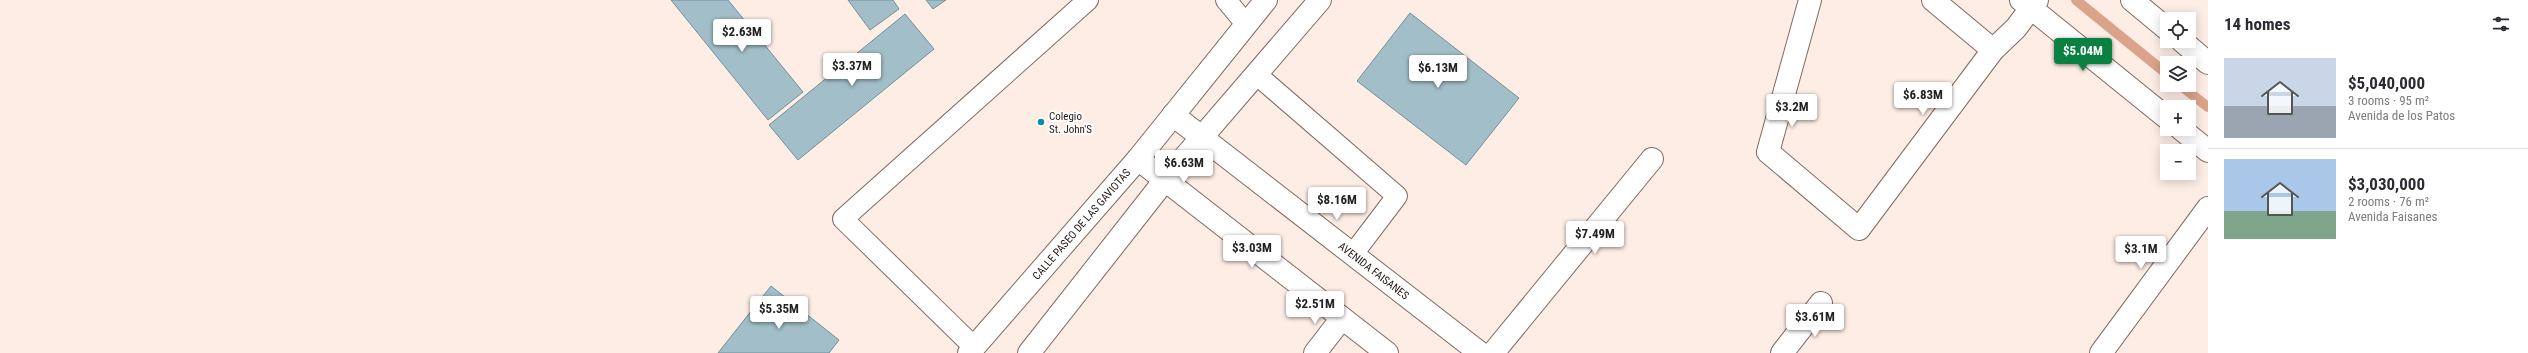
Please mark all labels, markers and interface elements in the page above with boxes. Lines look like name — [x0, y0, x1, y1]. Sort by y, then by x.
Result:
map controls — [2160, 12, 2196, 180]
button: locate — [2160, 12, 2196, 48]
icon: filters — [2490, 13, 2512, 35]
text: 14 homes — [2224, 14, 2290, 34]
pin: $2.63M — [709, 19, 775, 53]
text: $2.63M — [722, 24, 762, 39]
pin: $5.04M — [2050, 38, 2116, 72]
text: $5.04M — [2063, 43, 2103, 58]
pin: $3.37M — [819, 53, 885, 87]
pin: $6.13M — [1405, 55, 1471, 89]
button: layers — [2160, 56, 2196, 92]
text: $3.37M — [832, 58, 872, 73]
text: $6.13M — [1418, 60, 1458, 75]
text: $5,040,000 — [2348, 73, 2425, 93]
icon: home — [2256, 74, 2304, 122]
pin: $6.83M — [1890, 82, 1956, 116]
text: $6.83M — [1903, 87, 1943, 102]
text: 3 rooms · 95 m² — [2348, 93, 2429, 108]
pin: $3.2M — [1764, 94, 1820, 128]
text: $3.2M — [1775, 99, 1809, 114]
button: + — [2160, 100, 2196, 136]
text: Avenida de los Patos — [2348, 108, 2455, 123]
place label: Colegio St. John'S — [1049, 110, 1092, 136]
marker: Colegio St. John'S — [1036, 117, 1046, 127]
button: − — [2160, 144, 2196, 180]
pin: $6.63M — [1151, 150, 1217, 184]
text: $6.63M — [1164, 155, 1204, 170]
street label: CALLE PASEO DE LAS GAVIOTAS — [1030, 166, 1134, 282]
text: $3,030,000 — [2348, 174, 2425, 194]
icon: home — [2256, 175, 2304, 223]
pin: $8.16M — [1304, 187, 1370, 221]
text: $8.16M — [1317, 192, 1357, 207]
text: 2 rooms · 76 m² — [2348, 194, 2429, 209]
text: Avenida Faisanes — [2348, 209, 2437, 224]
pin: $7.49M — [1562, 221, 1628, 255]
text: $7.49M — [1575, 226, 1615, 241]
pin: $3.03M — [1219, 235, 1285, 269]
pin: $3.1M — [2113, 236, 2169, 270]
text: $3.03M — [1232, 240, 1272, 255]
street label: AVENIDA FAISANES — [1336, 240, 1412, 303]
text: $3.1M — [2124, 241, 2158, 256]
pin: $2.51M — [1282, 291, 1348, 325]
pin: $5.35M — [746, 296, 812, 330]
text: $2.51M — [1295, 296, 1335, 311]
text: $5.35M — [759, 301, 799, 316]
pin: $3.61M — [1782, 304, 1848, 338]
text: $3.61M — [1795, 309, 1835, 324]

